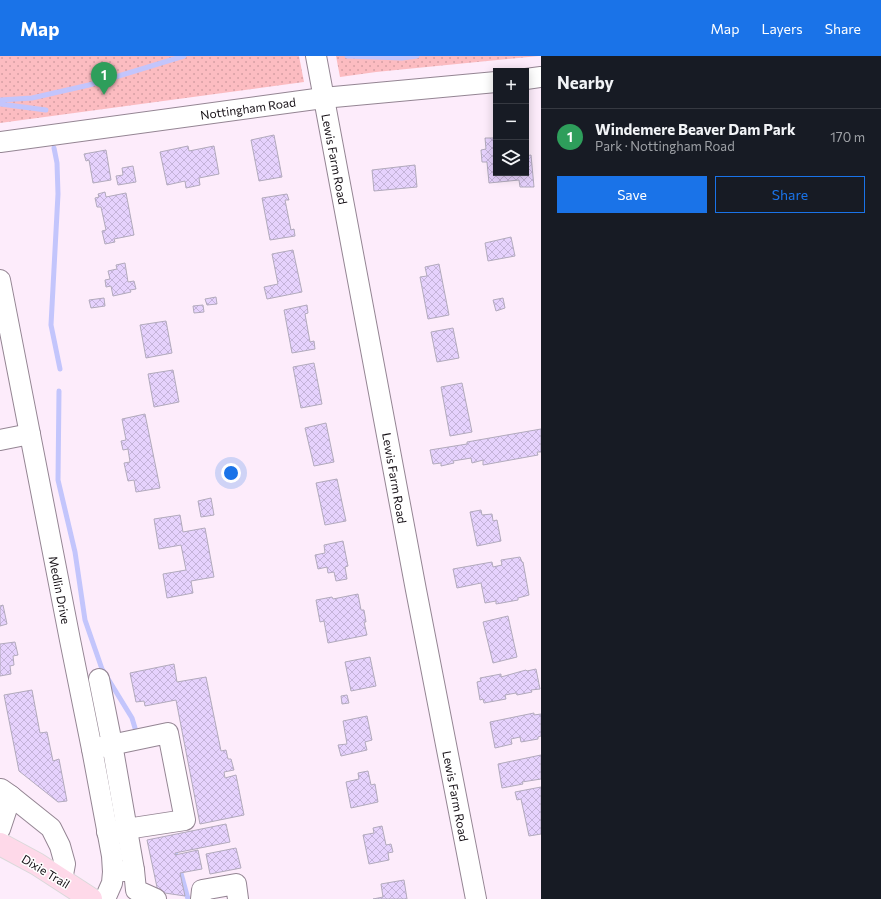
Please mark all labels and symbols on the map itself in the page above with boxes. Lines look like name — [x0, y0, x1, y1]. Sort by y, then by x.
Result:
pin: 1 — [91, 62, 117, 95]
street label: Nottingham Road — [199, 94, 297, 122]
street label: Lewis Farm Road — [319, 113, 351, 206]
street label: Lewis Farm Road — [380, 431, 410, 525]
your location — [221, 463, 241, 483]
street label: Medlin Drive — [47, 555, 73, 625]
street label: Lewis Farm Road — [440, 750, 472, 843]
street label: Dixie Trail — [19, 851, 73, 891]

